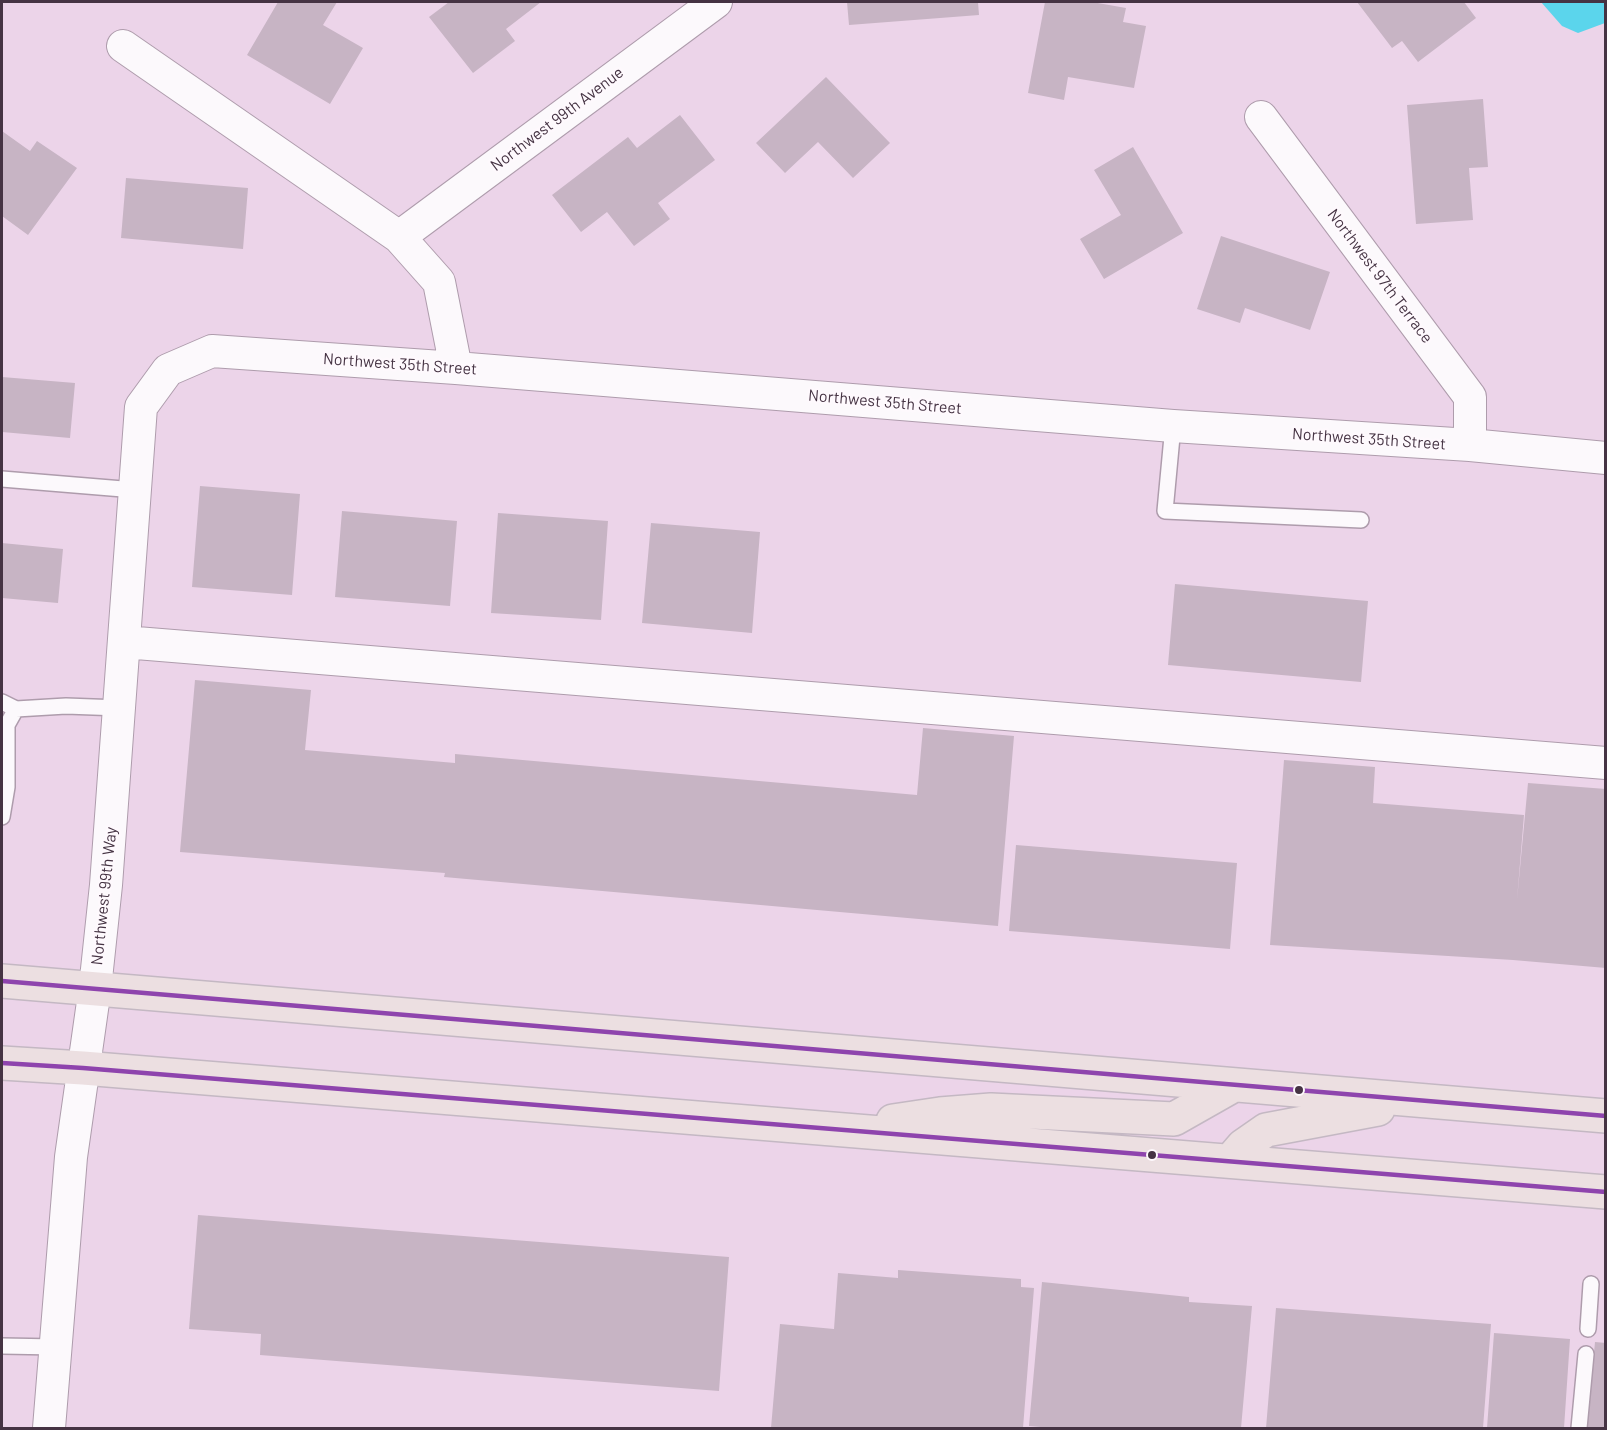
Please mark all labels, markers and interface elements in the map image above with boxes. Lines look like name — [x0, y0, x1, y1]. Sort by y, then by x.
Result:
street label: Northwest 99th Avenue — [487, 63, 627, 175]
street label: Northwest 97th Terrace — [1323, 205, 1437, 347]
street label: Northwest 35th Street — [323, 349, 477, 379]
street label: Northwest 35th Street — [807, 386, 963, 418]
street label: Northwest 35th Street — [1292, 424, 1446, 454]
street label: Northwest 99th Way — [87, 826, 121, 966]
unlabelled marker — [1293, 1084, 1305, 1096]
unlabelled marker — [1146, 1149, 1158, 1161]

